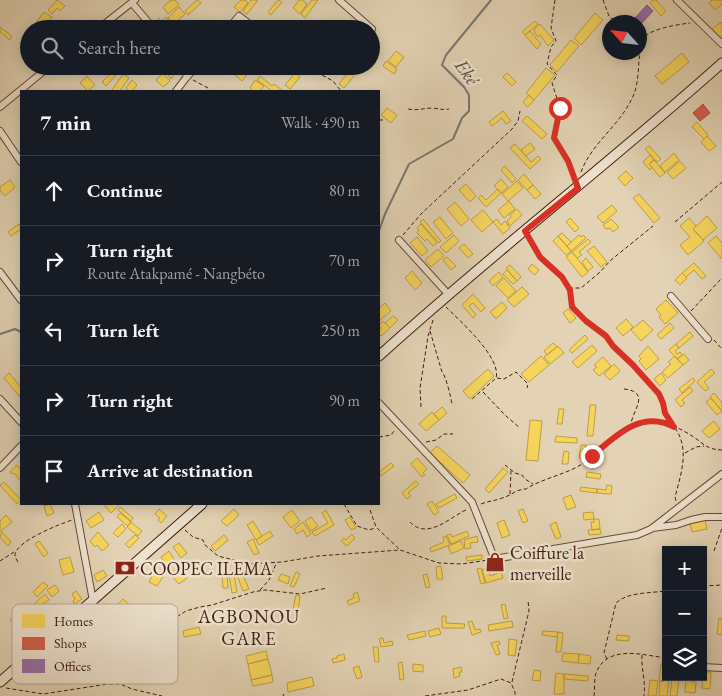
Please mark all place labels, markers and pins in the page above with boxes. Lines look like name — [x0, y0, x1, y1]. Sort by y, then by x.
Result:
place label: Coiffure la merveille — [510, 541, 585, 585]
shop icon: Coiffure la merveille — [484, 551, 506, 573]
bank icon: COOPEC ILEMA — [114, 557, 136, 579]
place label: COOPEC ILEMA — [140, 557, 273, 580]

